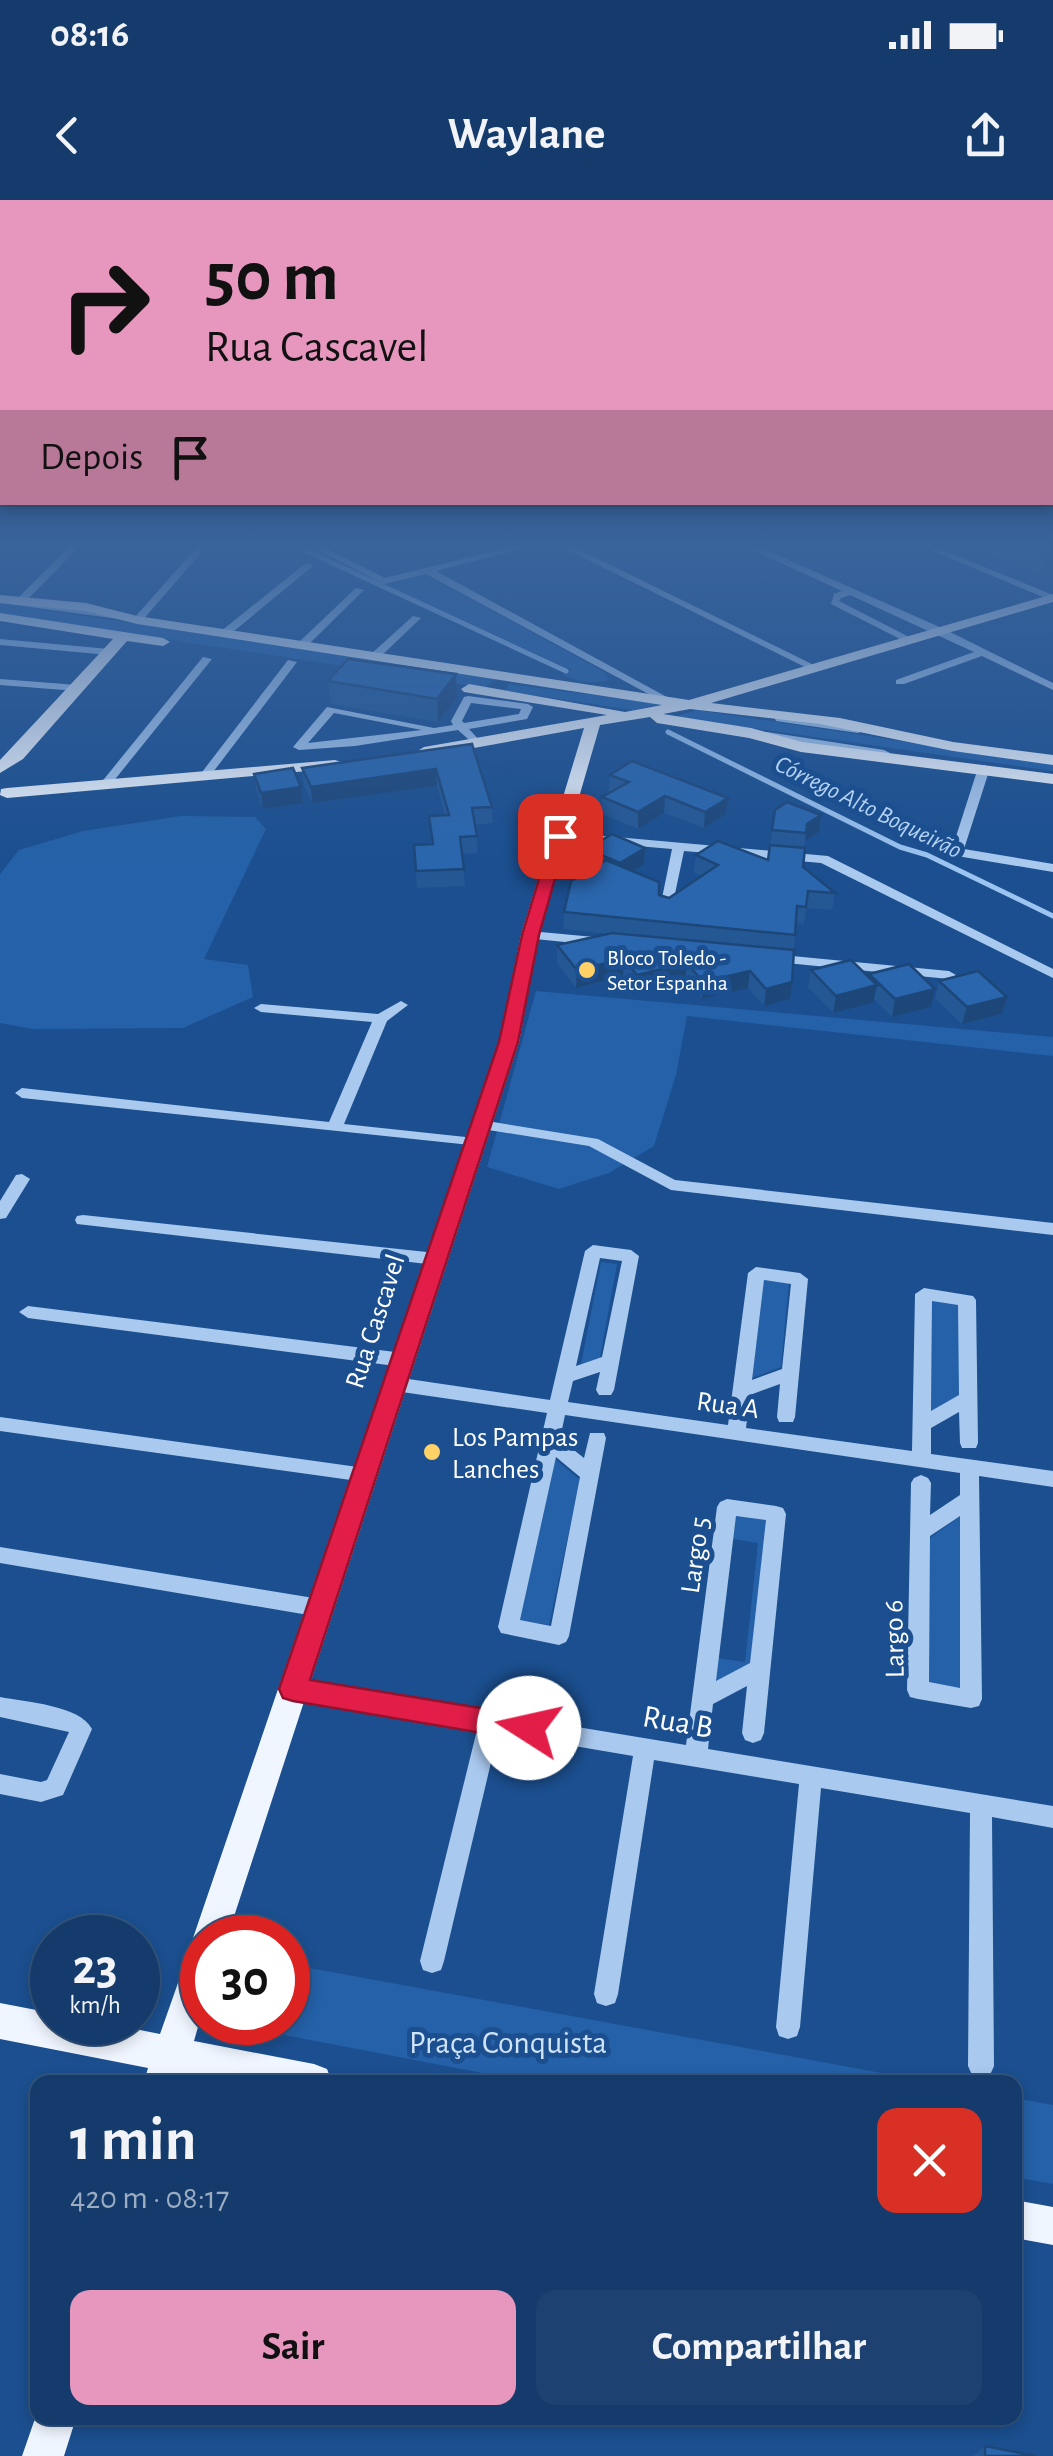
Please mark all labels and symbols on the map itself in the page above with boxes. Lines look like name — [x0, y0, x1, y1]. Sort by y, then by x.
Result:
water label: Córrego Alto Boqueirão — [771, 751, 966, 863]
pin — [518, 794, 603, 879]
place label: Bloco Toledo - Setor Espanha — [607, 947, 728, 994]
marker: Bloco Toledo - Setor Espanha — [576, 959, 598, 981]
street label: Rua Cascavel — [341, 1251, 411, 1392]
street label: Rua A — [695, 1388, 761, 1424]
place label: Los Pampas Lanches — [452, 1424, 578, 1484]
marker: Los Pampas Lanches — [421, 1441, 443, 1463]
street label: Largo 5 — [677, 1515, 715, 1595]
street label: Largo 6 — [880, 1599, 910, 1678]
position arrow — [477, 1676, 581, 1780]
street label: Rua B — [640, 1700, 715, 1744]
speed limit sign: 30 — [180, 1915, 310, 2045]
park label: Praça Conquista — [409, 2027, 607, 2059]

